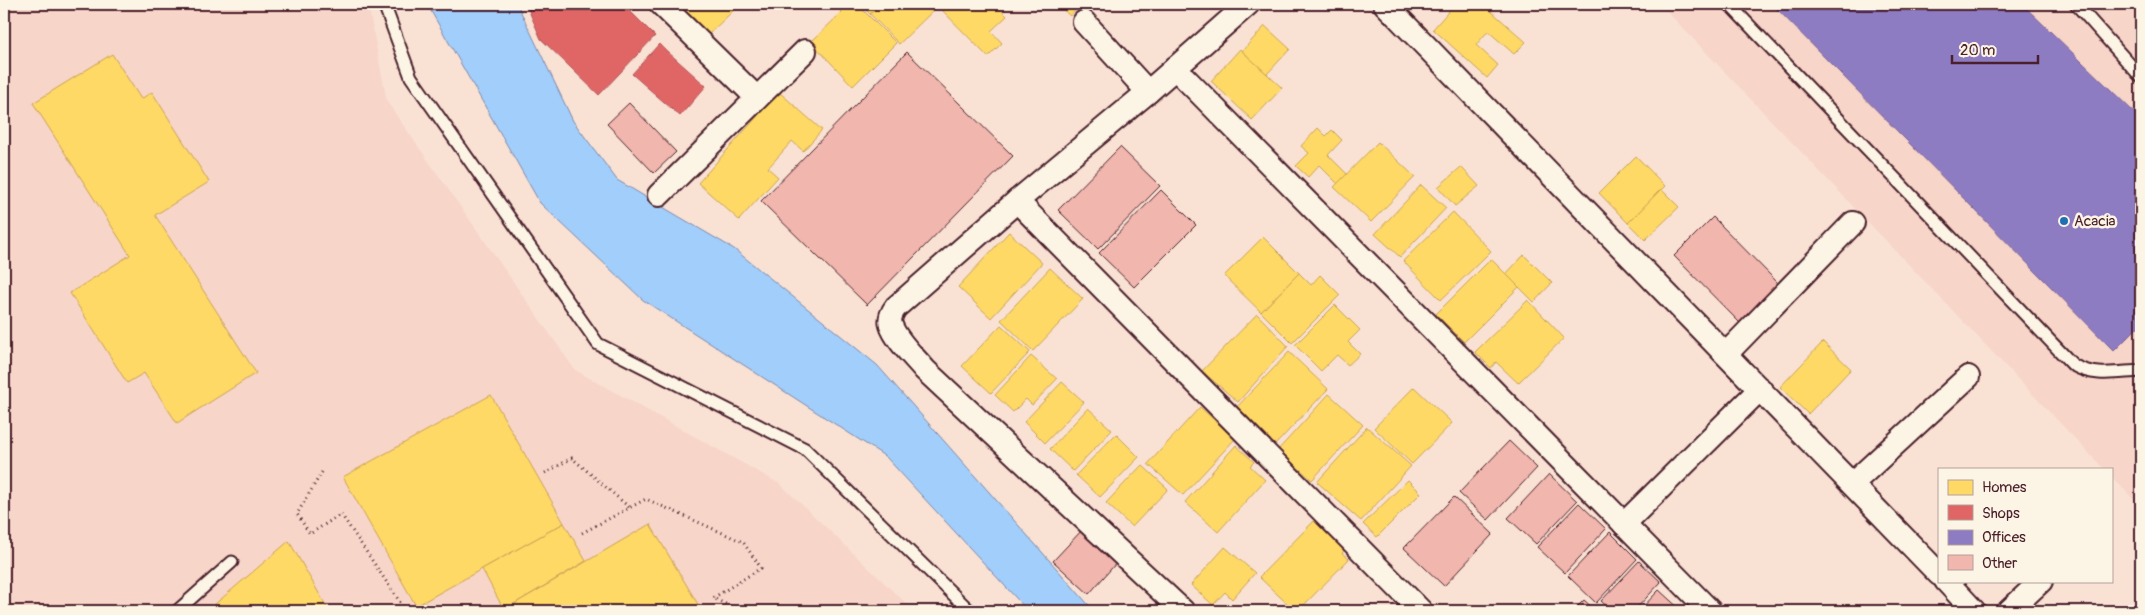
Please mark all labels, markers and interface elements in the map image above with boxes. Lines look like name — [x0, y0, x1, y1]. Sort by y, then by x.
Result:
scale bar — [1952, 32, 2039, 64]
text: 20 m — [1960, 41, 1995, 60]
place label: Acacia — [2074, 212, 2116, 231]
marker: Acacia — [2058, 215, 2070, 227]
legend — [1938, 468, 2112, 582]
text: Homes — [1982, 478, 2027, 497]
text: Shops — [1982, 504, 2020, 523]
text: Offices — [1982, 528, 2026, 547]
text: Other — [1982, 554, 2018, 573]

